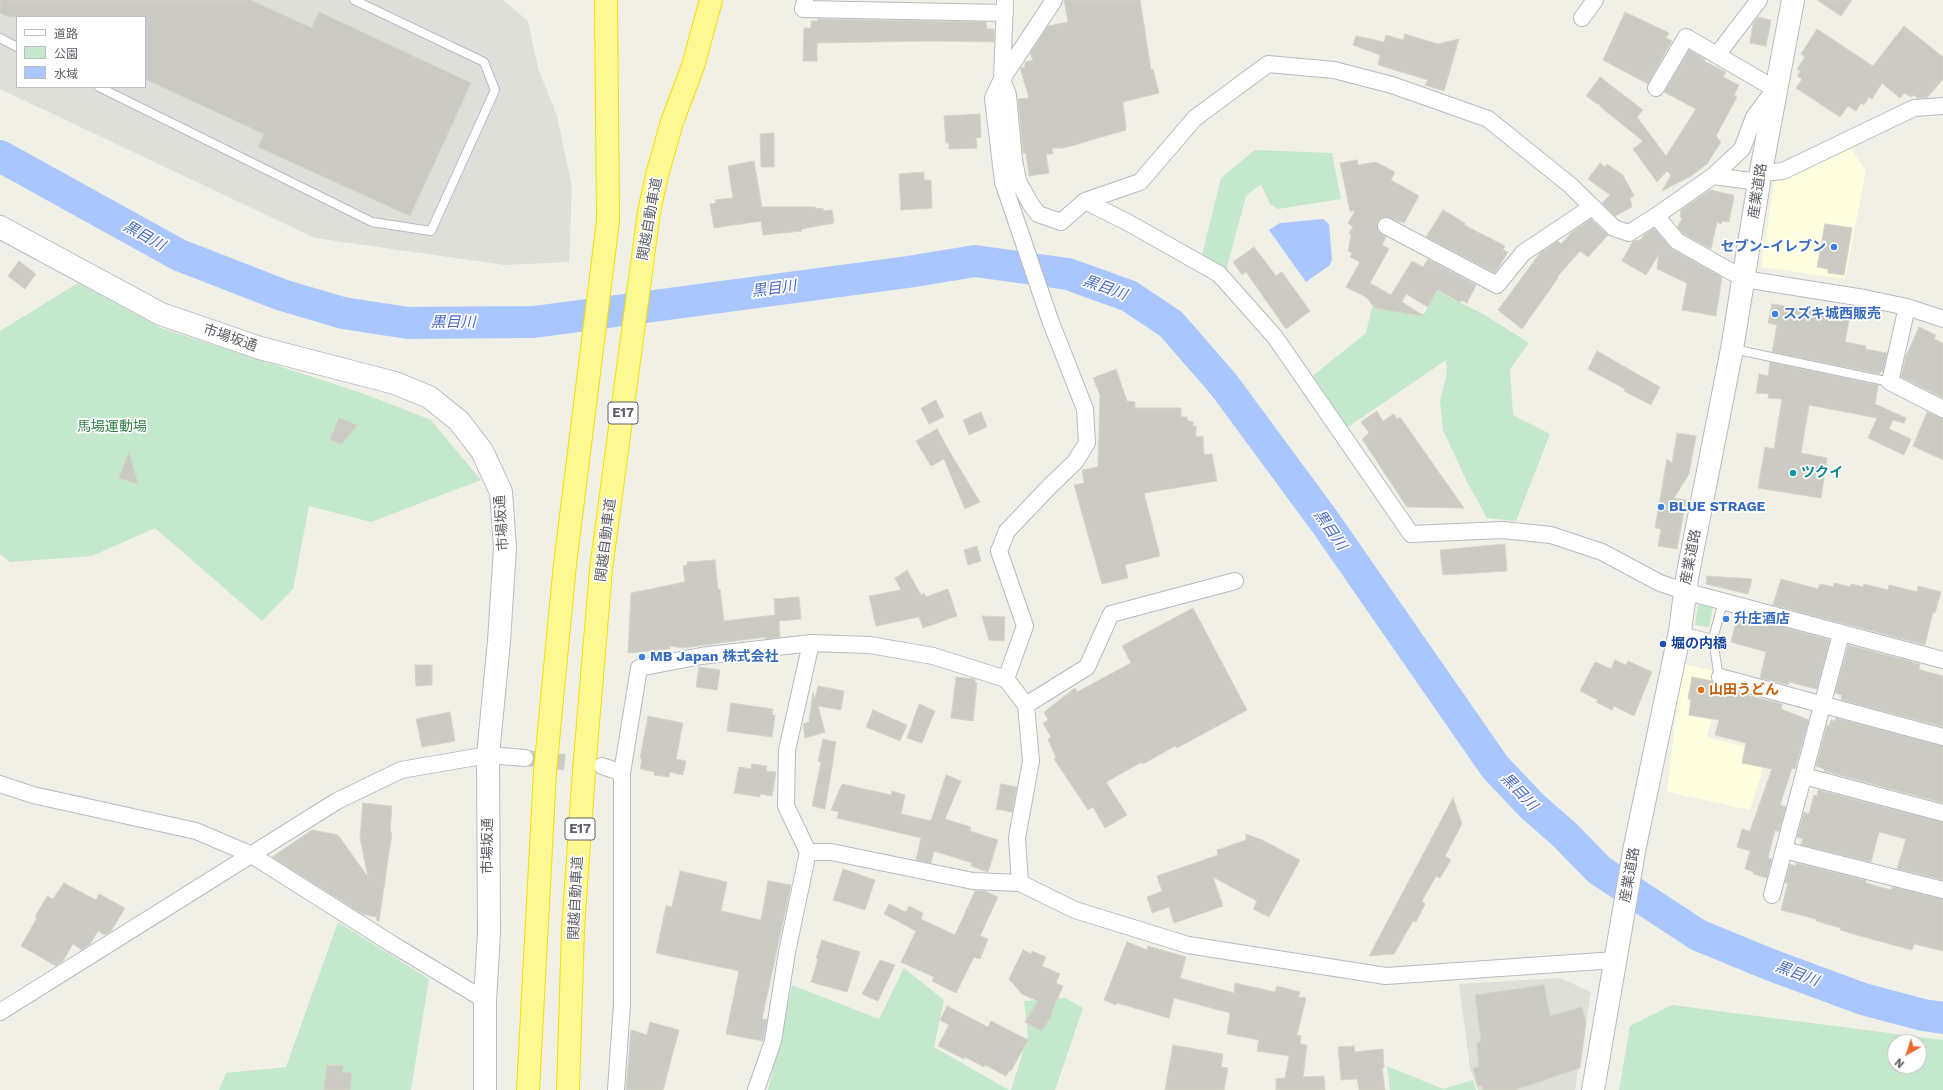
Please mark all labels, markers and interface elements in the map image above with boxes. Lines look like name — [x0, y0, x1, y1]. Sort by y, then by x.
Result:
legend — [16, 16, 146, 88]
text: 道路 — [54, 27, 78, 41]
text: 公園 — [54, 47, 78, 61]
text: 水域 — [54, 67, 78, 81]
street label: 産業道路 — [1745, 162, 1771, 220]
street label: 関越自動車道 — [634, 176, 666, 262]
water label: 黒目川 — [120, 217, 168, 255]
place label: セブン-イレブン — [1721, 239, 1826, 255]
marker: セブン-イレブン — [1829, 242, 1839, 252]
water label: 黒目川 — [1081, 272, 1129, 304]
water label: 黒目川 — [750, 277, 798, 301]
place label: スズキ城西販売 — [1783, 306, 1881, 322]
marker: スズキ城西販売 — [1770, 309, 1780, 319]
water label: 黒目川 — [431, 314, 475, 332]
street label: 市場坂通 — [201, 321, 259, 355]
road number: E17 — [608, 402, 638, 424]
park label: 馬場運動場 — [77, 419, 147, 435]
place label: ツクイ — [1801, 465, 1843, 481]
marker: ツクイ — [1788, 468, 1798, 478]
street label: 市場坂通 — [492, 494, 512, 552]
street label: 関越自動車道 — [593, 497, 619, 583]
place label: BLUE STRAGE — [1669, 499, 1765, 515]
marker: BLUE STRAGE — [1656, 502, 1666, 512]
water label: 黒目川 — [1310, 506, 1350, 554]
street label: 産業道路 — [1677, 528, 1705, 586]
place label: 升庄酒店 — [1734, 611, 1790, 627]
marker: 升庄酒店 — [1721, 614, 1731, 624]
place label: 堀の内橋 — [1671, 636, 1727, 652]
marker: 堀の内橋 — [1658, 639, 1668, 649]
place label: MB Japan 株式会社 — [650, 649, 778, 665]
marker: MB Japan 株式会社 — [637, 652, 647, 662]
place label: 山田うどん — [1709, 682, 1779, 698]
marker: 山田うどん — [1696, 685, 1706, 695]
water label: 黒目川 — [1497, 770, 1541, 814]
street label: 市場坂通 — [480, 818, 496, 874]
road number: E17 — [565, 818, 595, 840]
street label: 産業道路 — [1617, 846, 1643, 904]
street label: 関越自動車道 — [565, 856, 587, 940]
water label: 黒目川 — [1773, 958, 1821, 990]
north arrow — [1887, 1034, 1927, 1074]
text: N — [1893, 1055, 1907, 1071]

